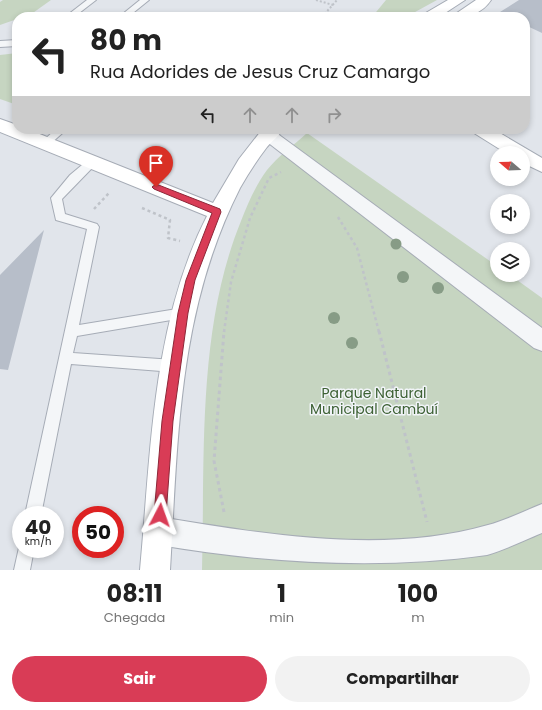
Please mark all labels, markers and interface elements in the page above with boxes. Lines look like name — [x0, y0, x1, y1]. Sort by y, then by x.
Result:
text: 80 m — [90, 21, 162, 60]
icon: left — [24, 28, 76, 80]
text: Rua Adorides de Jesus Cruz Camargo — [90, 59, 430, 84]
icon: left — [197, 104, 219, 126]
icon: ahead — [239, 104, 261, 126]
icon: ahead — [281, 104, 303, 126]
icon: right — [323, 104, 345, 126]
pin — [139, 146, 173, 187]
north arrow — [490, 146, 530, 186]
map controls — [490, 146, 530, 282]
icon: arrive — [145, 152, 167, 174]
button: sound — [490, 194, 530, 234]
button: layers — [490, 242, 530, 282]
park label: Parque Natural Municipal Cambuí — [310, 383, 439, 419]
position arrow — [139, 494, 181, 536]
speed limit sign: 50 — [72, 506, 124, 558]
text: 40 — [25, 513, 51, 541]
text: km/h — [25, 534, 51, 549]
text: 08:11 — [107, 577, 163, 610]
text: 1 — [277, 577, 286, 610]
text: 100 — [398, 577, 438, 610]
text: Chegada — [104, 608, 165, 627]
text: min — [269, 608, 294, 627]
text: m — [411, 608, 425, 627]
button: Sair — [12, 656, 267, 702]
button: Compartilhar — [275, 656, 530, 702]

